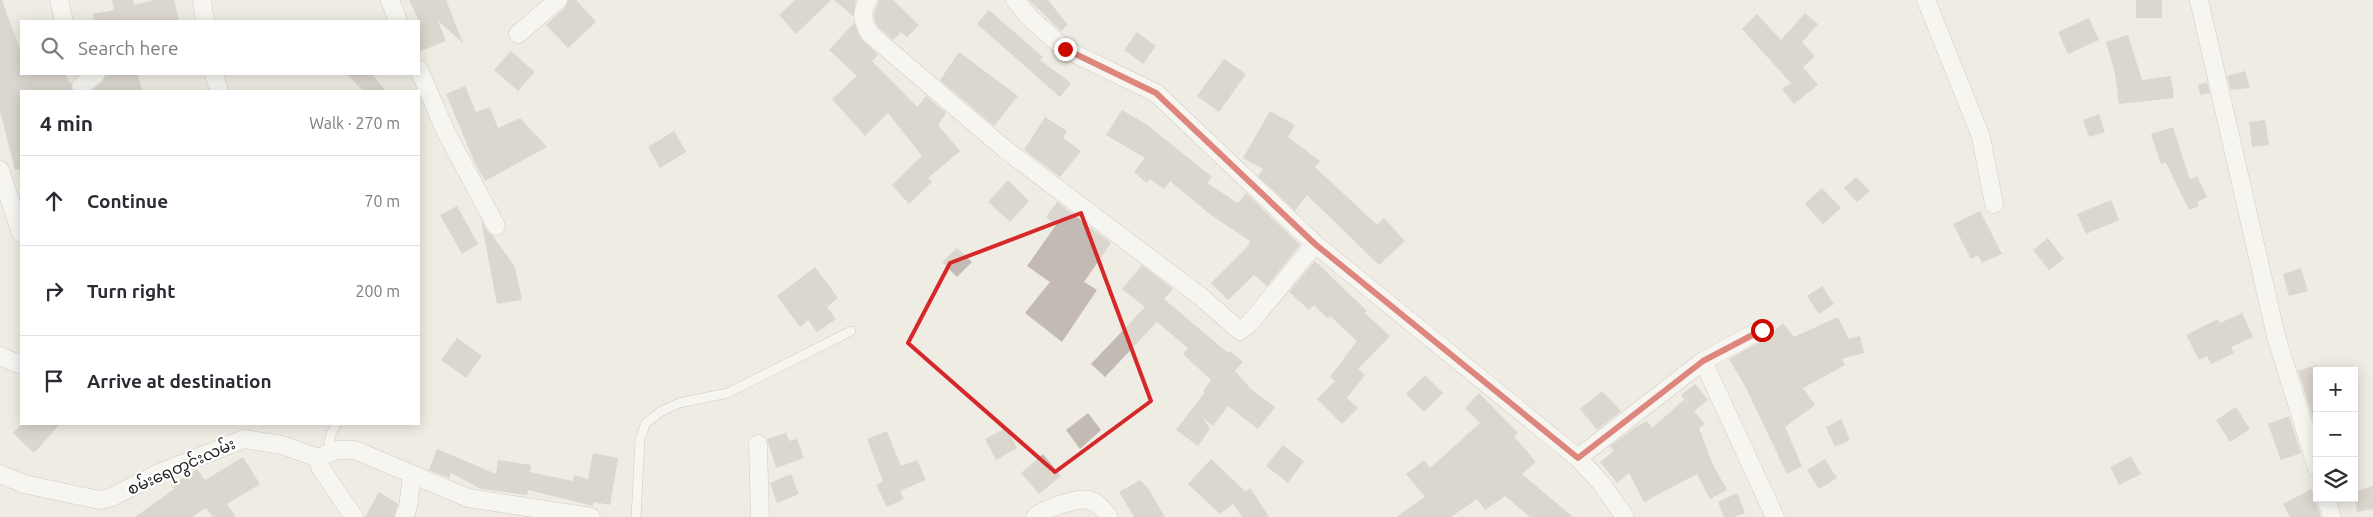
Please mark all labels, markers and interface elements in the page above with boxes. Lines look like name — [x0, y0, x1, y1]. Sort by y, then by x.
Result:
search box — [20, 20, 420, 75]
icon: search — [38, 34, 66, 62]
text: Search here — [78, 37, 178, 59]
route end — [1054, 38, 1077, 61]
text: 4 min — [40, 111, 93, 135]
text: Walk · 270 m — [309, 114, 400, 132]
icon: ahead — [40, 187, 68, 215]
text: Continue — [87, 190, 168, 212]
text: 70 m — [364, 192, 400, 210]
icon: right — [40, 277, 68, 305]
text: Turn right — [87, 280, 175, 302]
text: 200 m — [355, 282, 400, 300]
route start — [1751, 319, 1774, 342]
icon: arrive — [40, 367, 68, 395]
map controls — [2313, 367, 2358, 502]
button: + — [2313, 367, 2358, 412]
text: Arrive at destination — [87, 370, 272, 392]
button: − — [2313, 412, 2358, 457]
street label: စမ်းရေတွင်းလမ်း — [123, 432, 240, 502]
button: layers — [2313, 457, 2358, 502]

